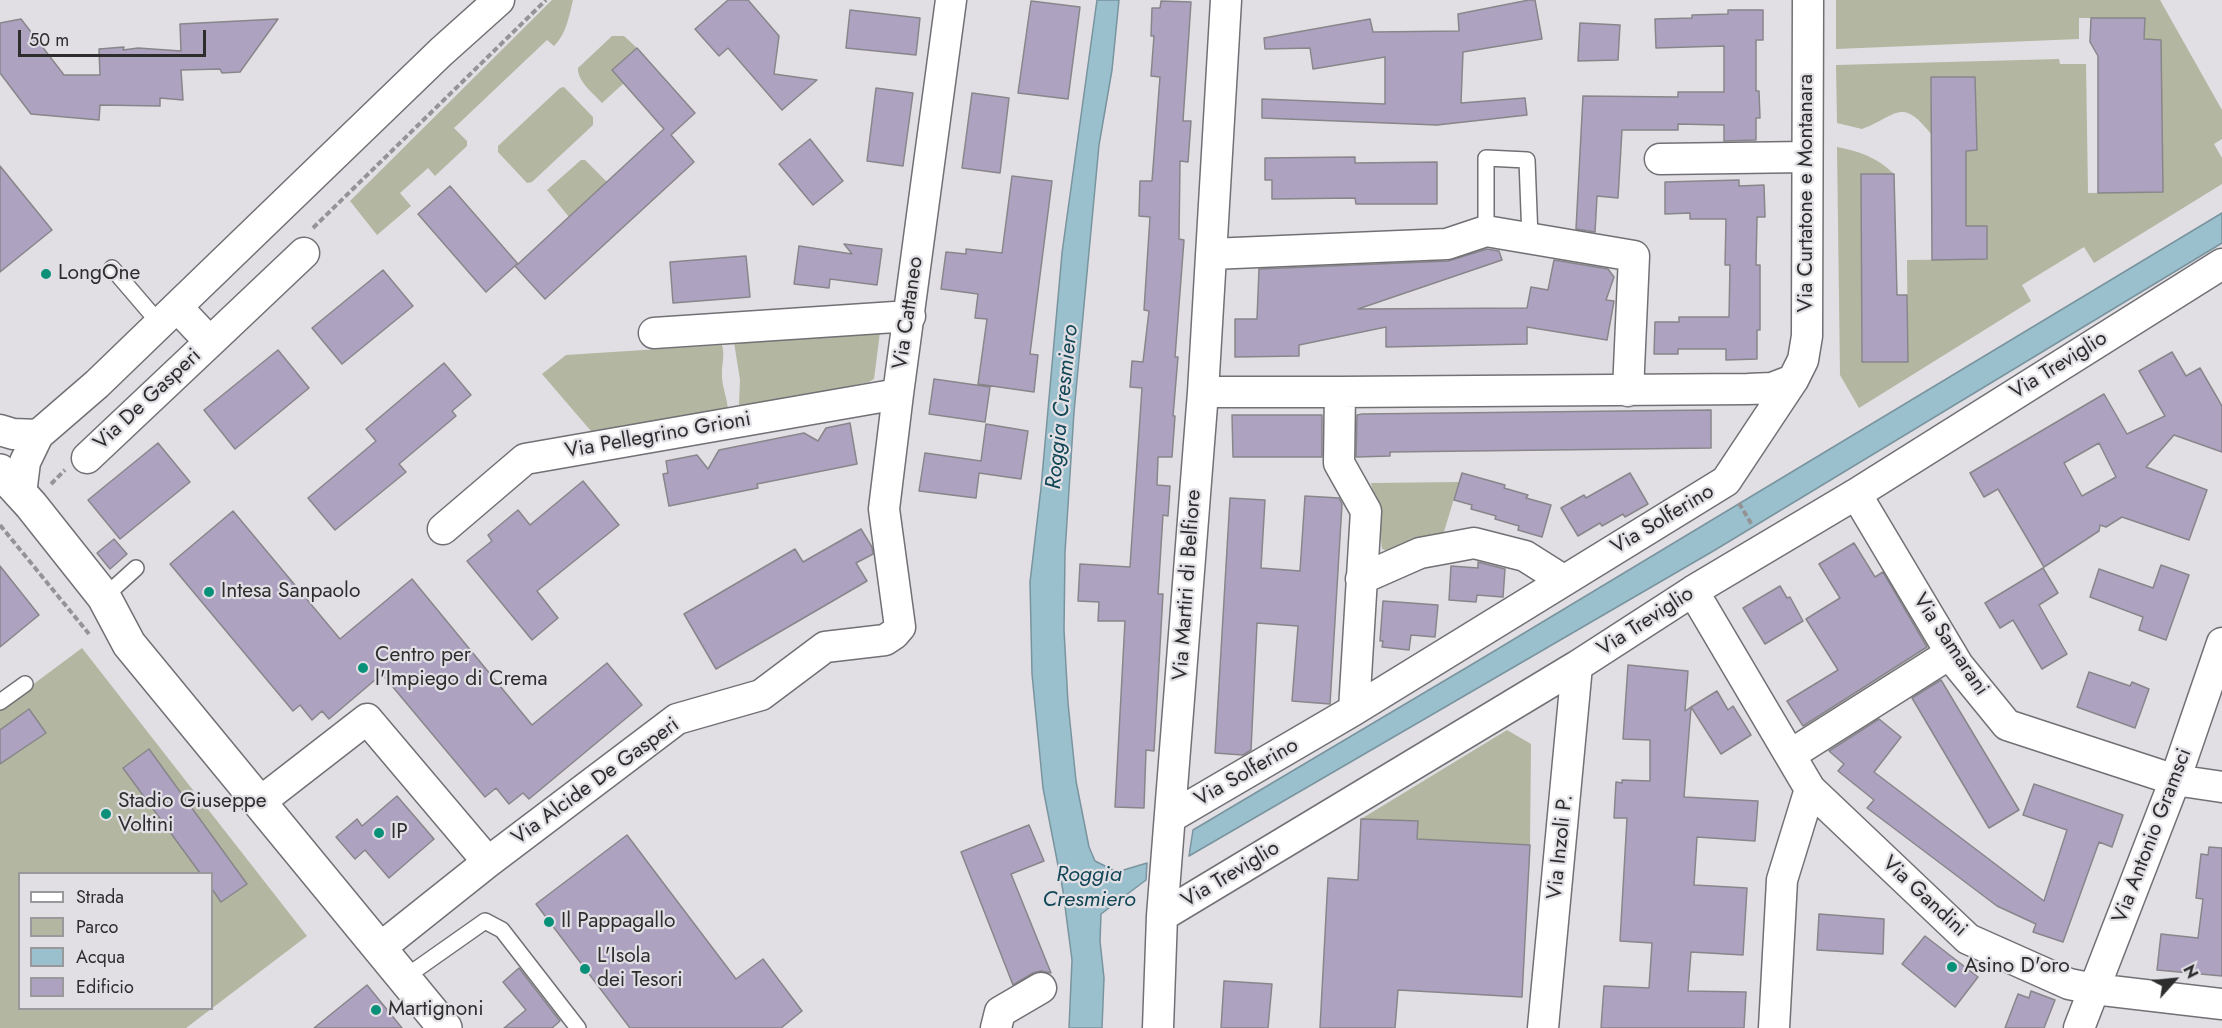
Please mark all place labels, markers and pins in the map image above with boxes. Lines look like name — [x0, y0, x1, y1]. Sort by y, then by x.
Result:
place label: LongOne — [58, 261, 140, 287]
marker: LongOne — [39, 267, 53, 281]
place label: Intesa Sanpaolo — [221, 579, 360, 605]
marker: Intesa Sanpaolo — [202, 585, 216, 599]
place label: Centro per l'Impiego di Crema — [375, 643, 548, 693]
marker: Centro per l'Impiego di Crema — [356, 661, 370, 675]
place label: Stadio Giuseppe Voltini — [118, 789, 267, 839]
marker: Stadio Giuseppe Voltini — [99, 807, 113, 821]
place label: IP — [391, 820, 408, 846]
marker: IP — [372, 826, 386, 840]
place label: Il Pappagallo — [561, 909, 675, 935]
marker: Il Pappagallo — [542, 915, 556, 929]
place label: L'Isola dei Tesori — [597, 944, 683, 994]
place label: Asino D'oro — [1964, 954, 2070, 980]
marker: Asino D'oro — [1945, 960, 1959, 974]
marker: L'Isola dei Tesori — [578, 962, 592, 976]
place label: Martignoni — [388, 997, 484, 1023]
marker: Martignoni — [369, 1003, 383, 1017]

